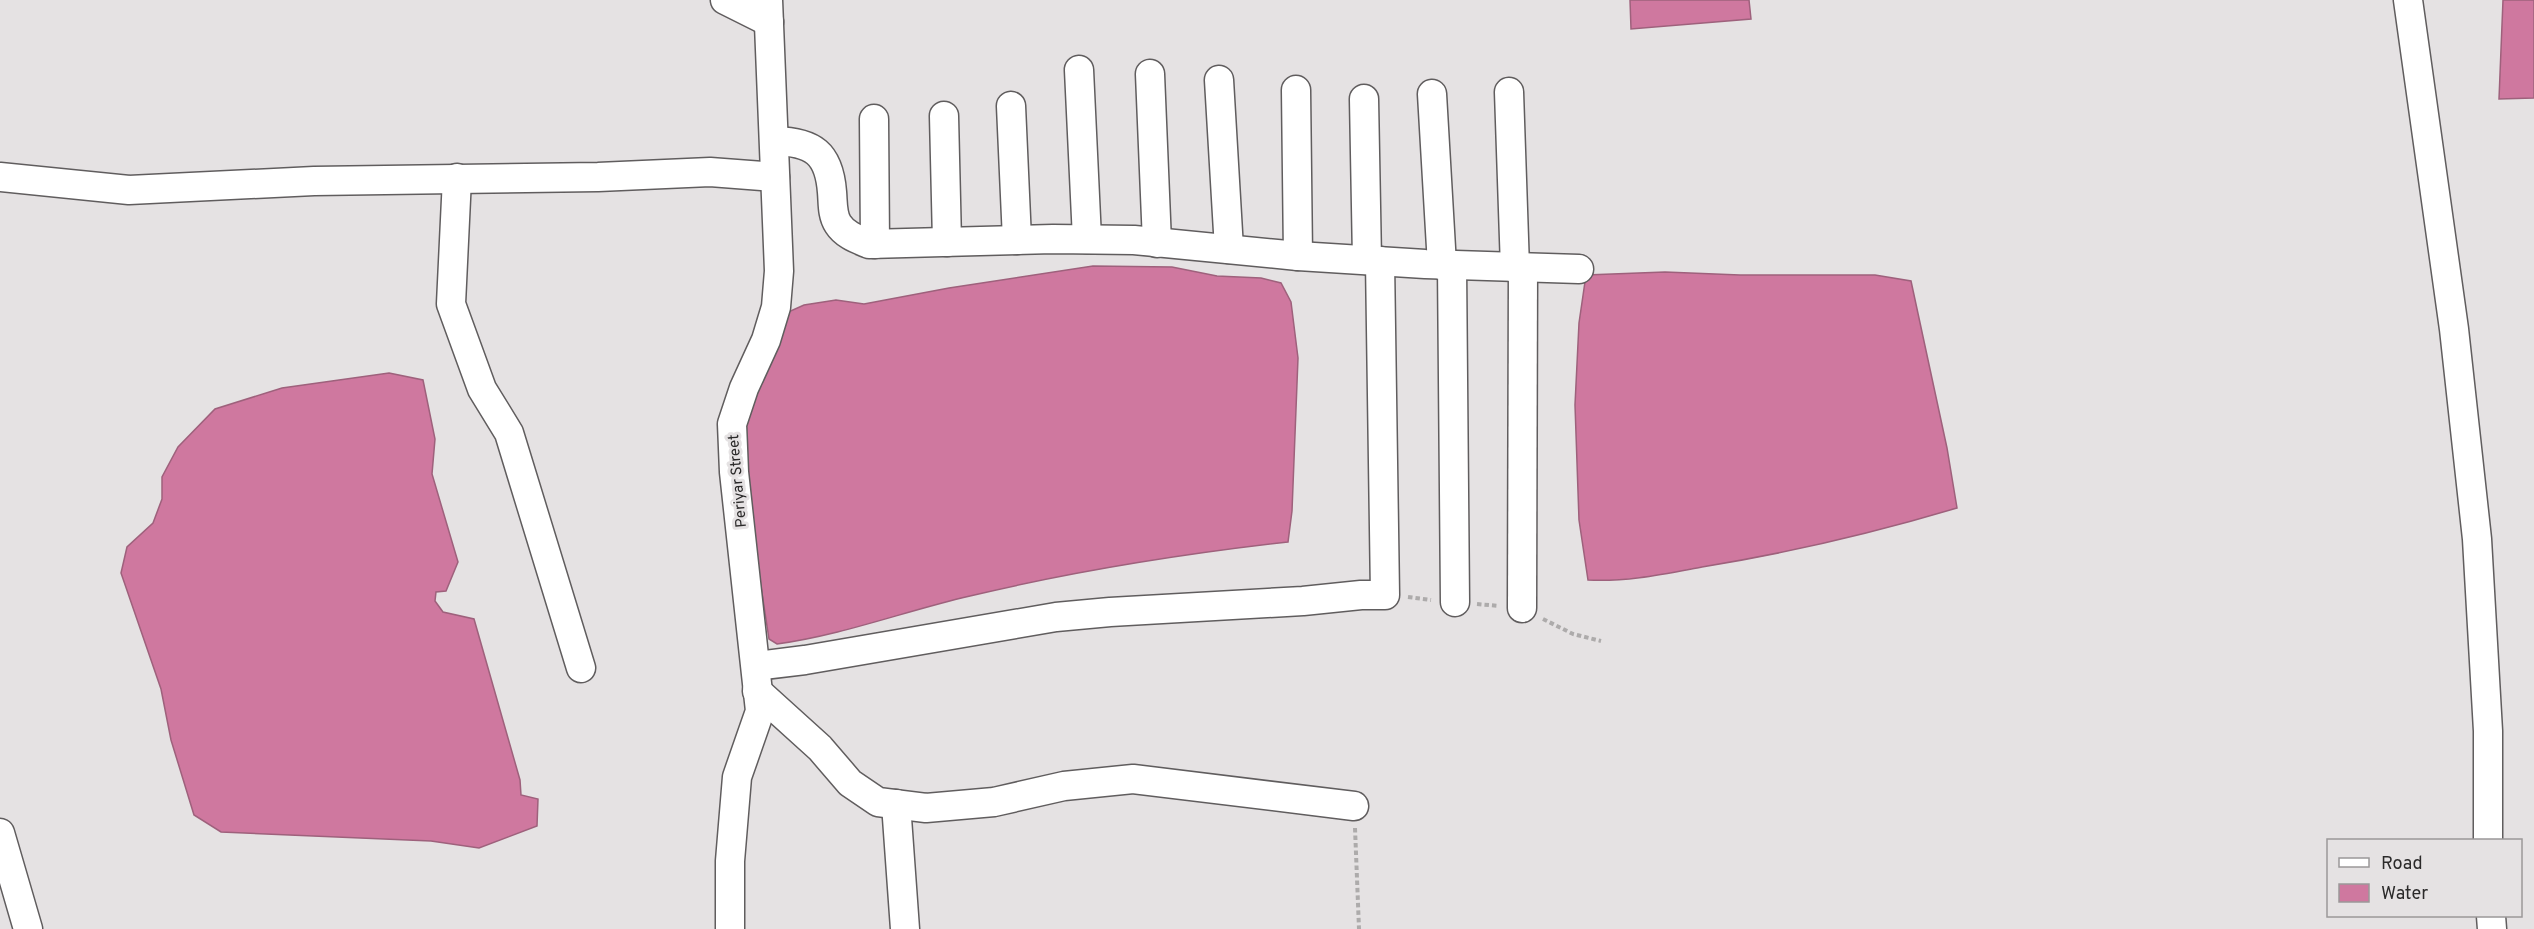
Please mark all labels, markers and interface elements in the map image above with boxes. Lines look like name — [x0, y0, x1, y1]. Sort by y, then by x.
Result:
street label: Periyar Street — [725, 433, 752, 528]
legend — [2327, 839, 2522, 917]
text: Road — [2381, 853, 2423, 876]
text: Water — [2381, 883, 2428, 906]

